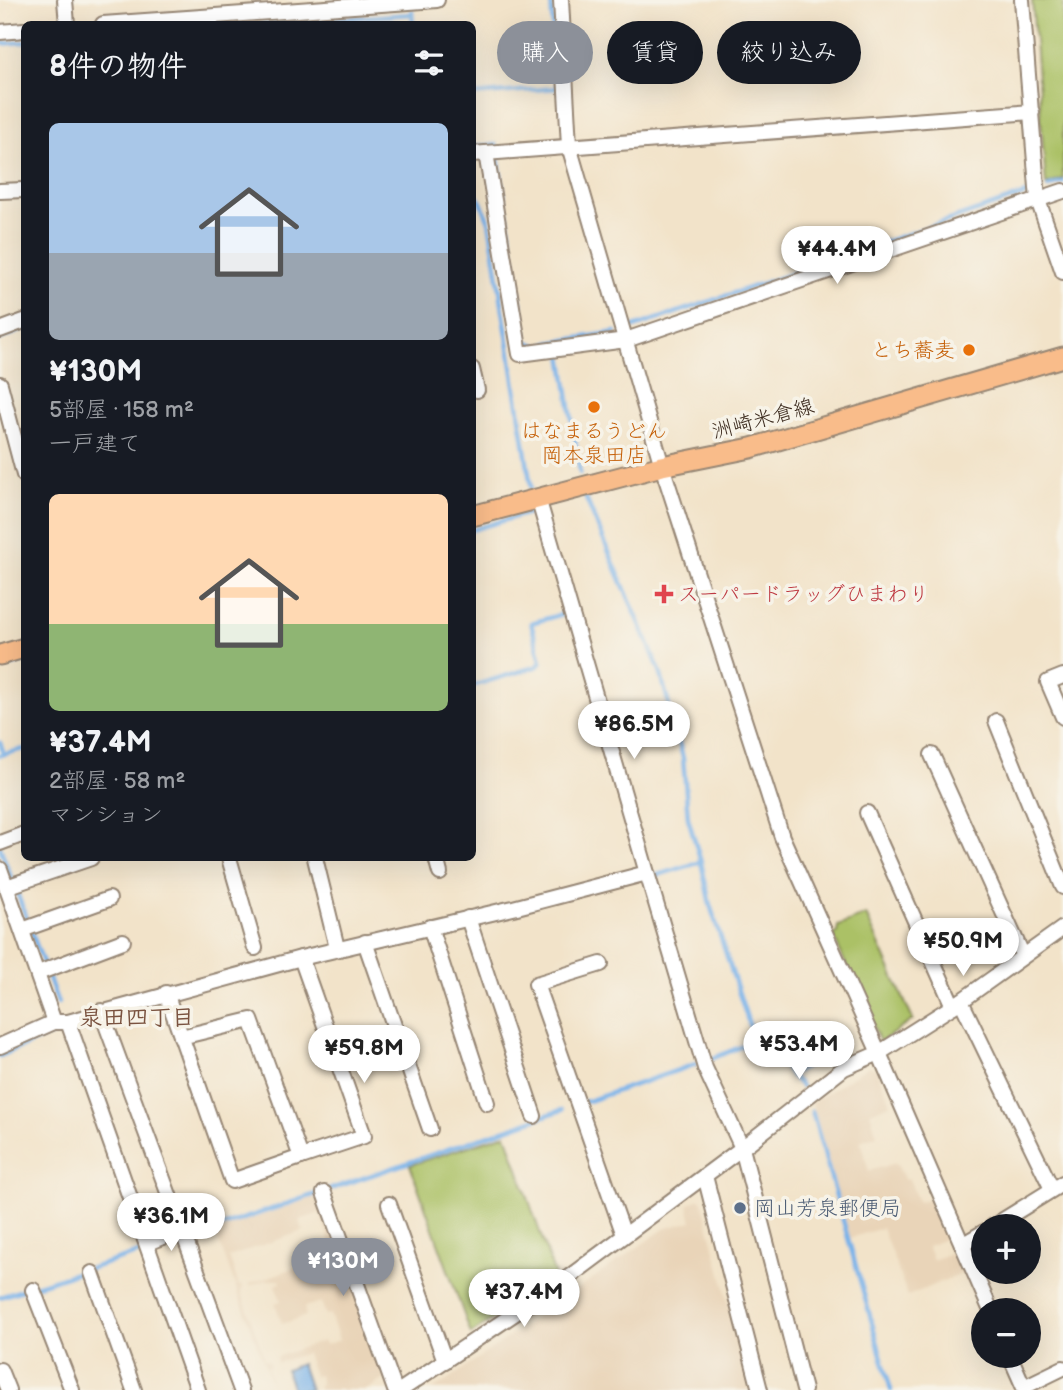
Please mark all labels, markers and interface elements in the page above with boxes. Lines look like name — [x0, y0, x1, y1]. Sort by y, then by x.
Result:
chip: 購入 — [497, 21, 593, 84]
chip: 賃貸 — [607, 21, 703, 84]
chip: 絞り込み — [717, 21, 861, 84]
icon: filters — [410, 44, 448, 82]
text: 8件の物件 — [49, 49, 187, 85]
icon: home — [186, 169, 312, 295]
pin: ¥44.4M — [780, 226, 894, 286]
text: ¥44.4M — [797, 235, 877, 263]
place label: とち蕎麦 — [871, 338, 955, 363]
marker: とち蕎麦 — [961, 342, 977, 358]
text: ¥130M — [49, 354, 142, 390]
street label: 洲崎米倉線 — [709, 393, 817, 445]
text: 5部屋 · 158 m² — [49, 396, 194, 424]
marker: はなまるうどん 岡本泉田店 — [586, 399, 602, 415]
place label: はなまるうどん 岡本泉田店 — [521, 419, 667, 468]
text: 一戸建て — [49, 430, 141, 458]
icon: home — [186, 540, 312, 666]
place label: スーパードラッグひまわり — [678, 582, 929, 607]
marker: スーパードラッグひまわり — [656, 586, 672, 602]
pin: ¥86.5M — [577, 702, 691, 761]
text: ¥86.5M — [594, 710, 674, 738]
text: ¥37.4M — [49, 725, 152, 761]
text: 2部屋 · 58 m² — [49, 767, 185, 795]
text: マンション — [49, 801, 163, 829]
pin: ¥50.9M — [906, 918, 1020, 978]
text: ¥50.9M — [923, 927, 1003, 955]
district label: 泉田四丁目 — [80, 1004, 195, 1032]
pin: ¥53.4M — [742, 1021, 856, 1081]
pin: ¥59.8M — [307, 1026, 421, 1085]
text: ¥53.4M — [759, 1030, 839, 1058]
text: ¥59.8M — [324, 1034, 404, 1062]
pin: ¥36.1M — [114, 1194, 228, 1253]
place label: 岡山芳泉郵便局 — [754, 1196, 901, 1221]
marker: 岡山芳泉郵便局 — [732, 1200, 748, 1216]
text: ¥36.1M — [133, 1202, 209, 1230]
map controls — [971, 1214, 1041, 1368]
button: + — [971, 1214, 1041, 1284]
pin: ¥130M — [294, 1238, 392, 1298]
text: ¥130M — [307, 1247, 379, 1275]
pin: ¥37.4M — [467, 1270, 581, 1329]
text: ¥37.4M — [485, 1278, 563, 1306]
button: − — [971, 1298, 1041, 1368]

